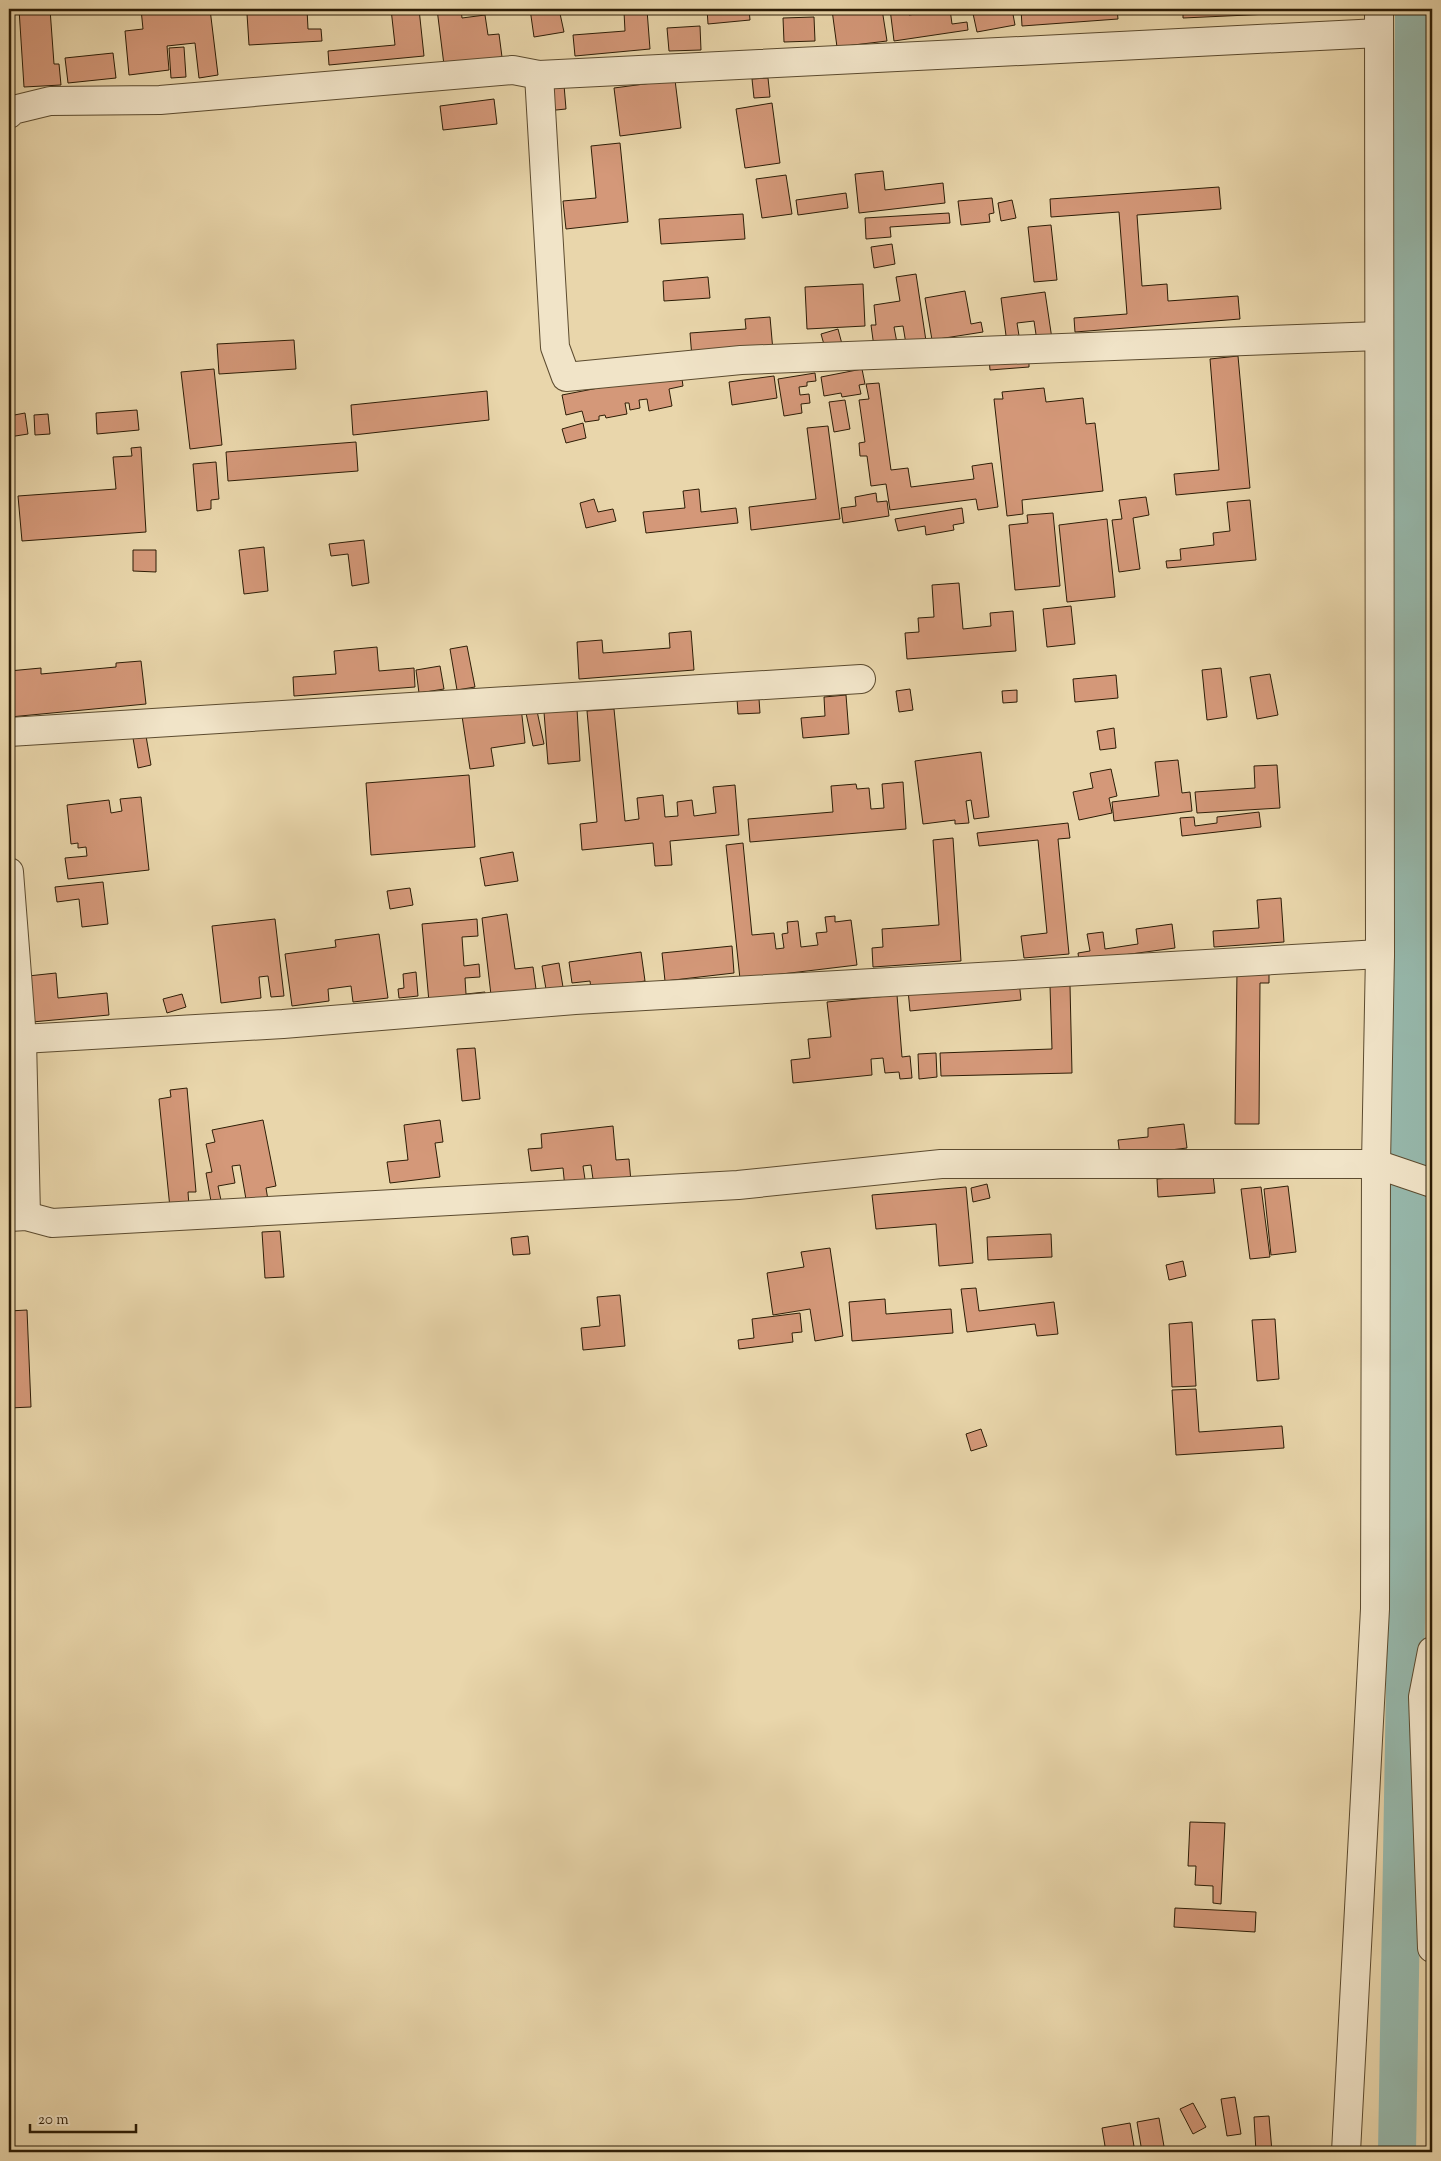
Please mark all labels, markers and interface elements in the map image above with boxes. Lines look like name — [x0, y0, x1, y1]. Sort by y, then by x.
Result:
scale bar — [30, 2101, 136, 2133]
text: 20 m — [38, 2110, 69, 2131]

